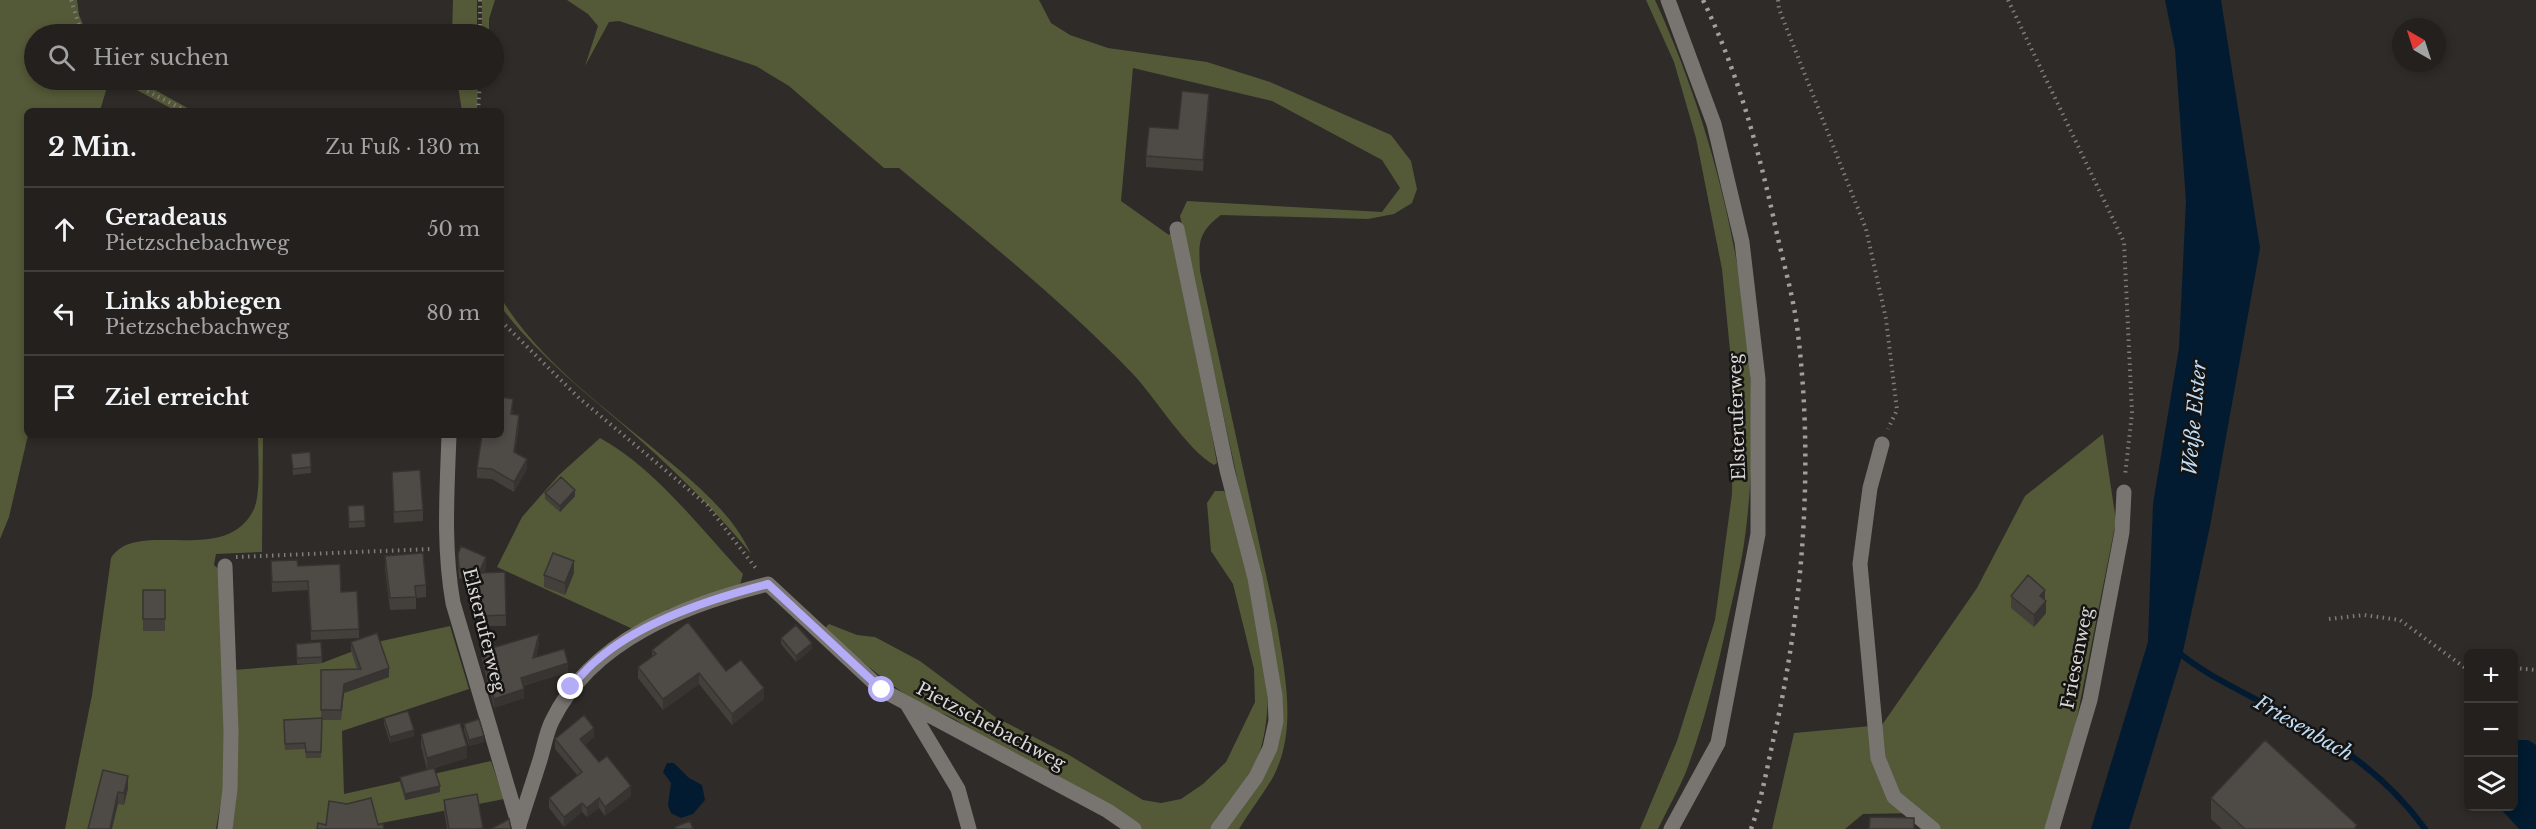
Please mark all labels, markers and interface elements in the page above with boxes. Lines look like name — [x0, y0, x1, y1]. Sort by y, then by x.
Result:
north arrow — [2392, 18, 2446, 72]
search box — [24, 24, 504, 90]
icon: search — [45, 41, 78, 74]
text: Hier suchen — [93, 44, 229, 71]
text: 2 Min. — [48, 131, 137, 163]
text: Zu Fuß · 130 m — [325, 135, 480, 159]
text: Geradeaus — [105, 204, 227, 231]
icon: ahead — [48, 213, 81, 246]
text: 50 m — [427, 217, 480, 241]
text: Pietzschebachweg — [105, 231, 289, 255]
text: Links abbiegen — [105, 288, 282, 315]
icon: left — [48, 297, 81, 330]
text: 80 m — [426, 301, 480, 325]
text: Pietzschebachweg — [105, 315, 289, 339]
street label: Elsteruferweg — [1724, 353, 1750, 481]
water label: Weiße Elster — [2177, 359, 2211, 476]
icon: arrive — [48, 381, 81, 414]
text: Ziel erreicht — [105, 384, 249, 411]
street label: Elsteruferweg — [458, 566, 510, 695]
street label: Friesenweg — [2056, 605, 2098, 711]
map controls — [2464, 649, 2518, 811]
button: + — [2464, 649, 2518, 703]
route end — [557, 673, 583, 699]
route start — [868, 676, 894, 702]
street label: Pietzschebachweg — [913, 677, 1070, 775]
water label: Friesenbach — [2250, 690, 2358, 766]
button: − — [2464, 703, 2518, 757]
button: layers — [2464, 757, 2518, 811]

